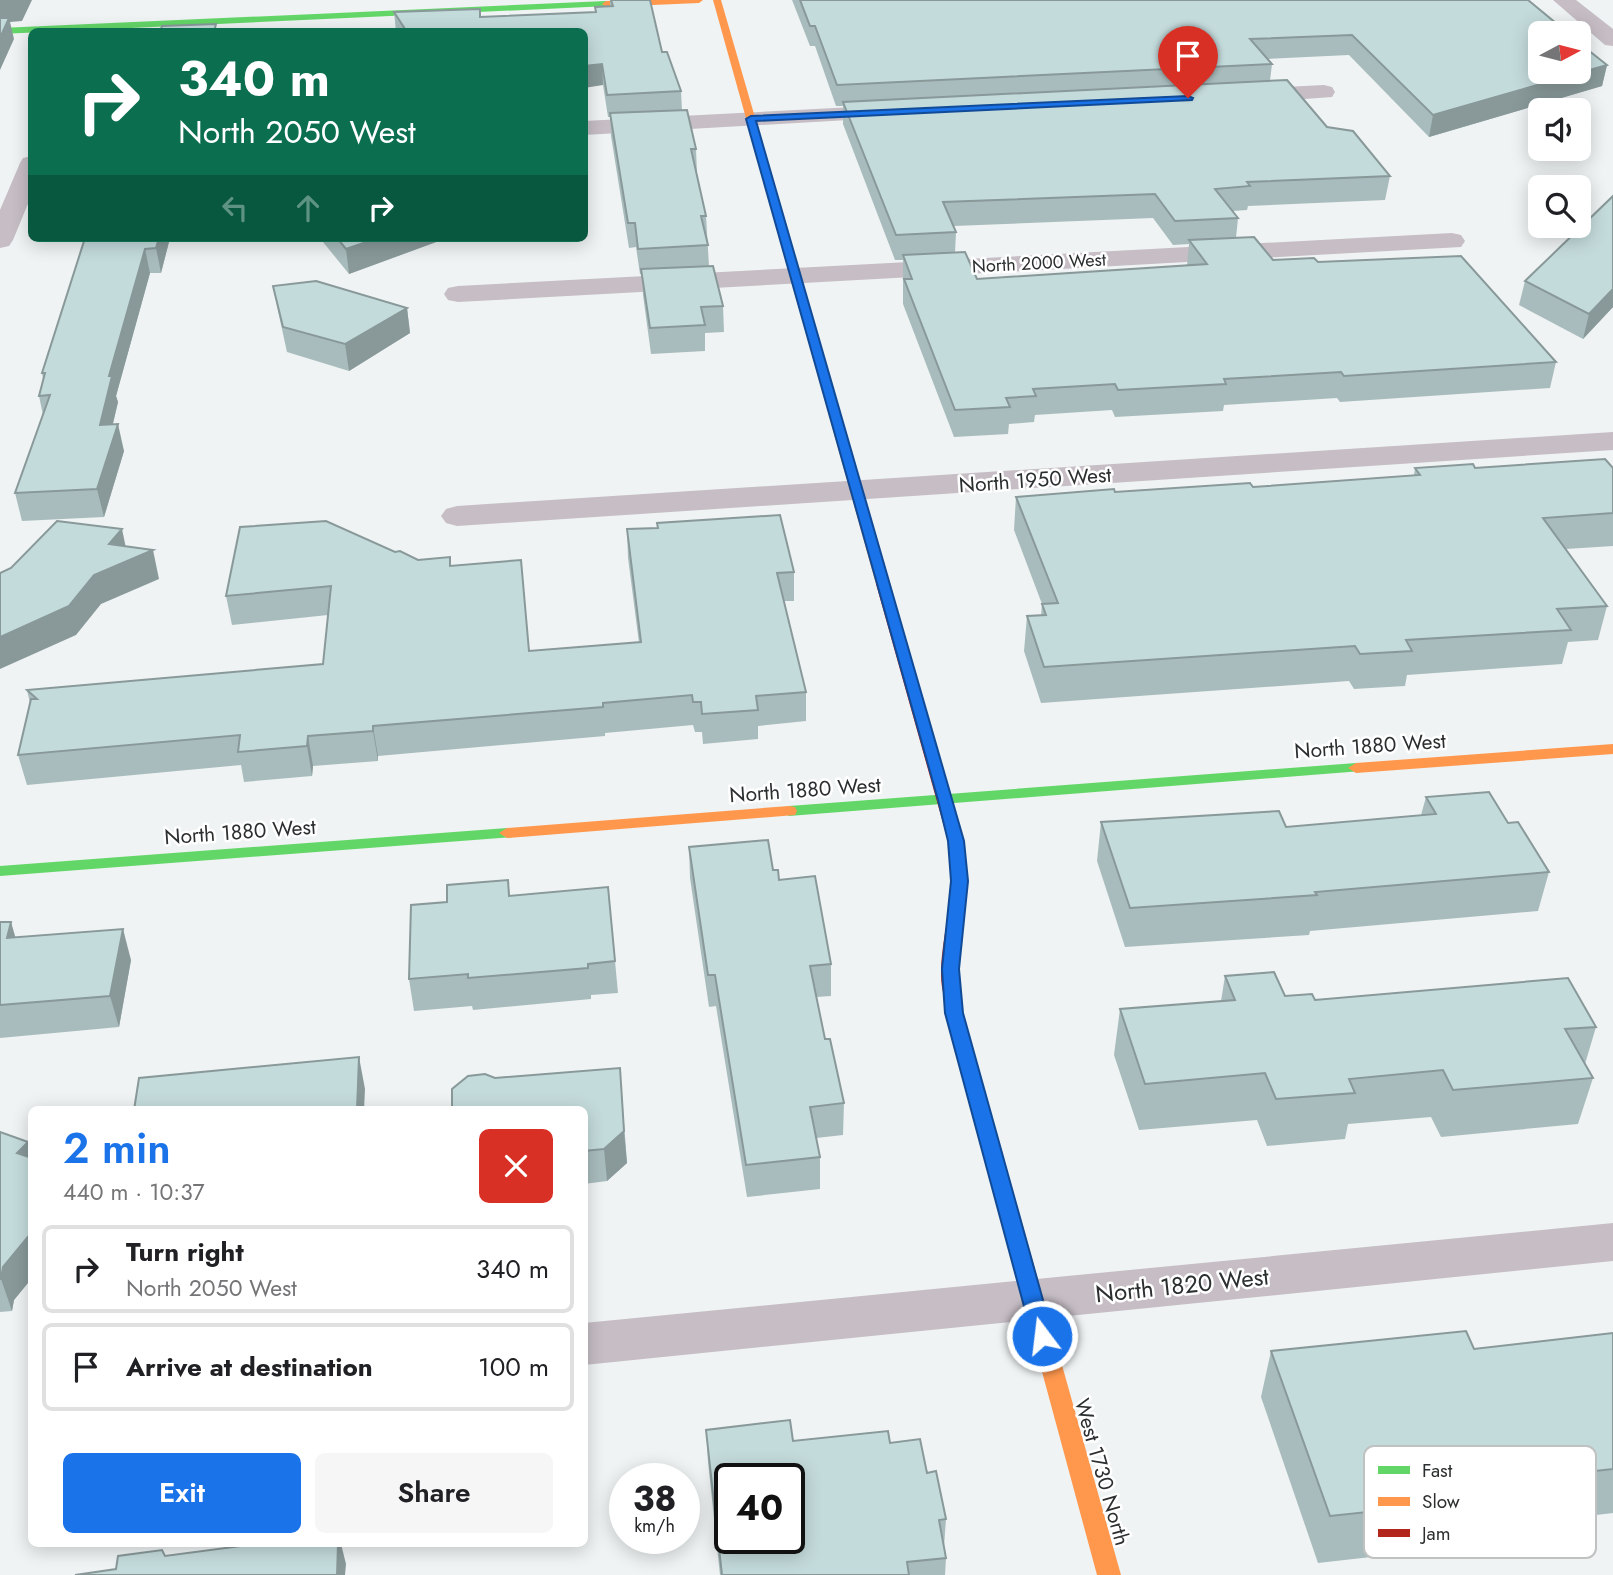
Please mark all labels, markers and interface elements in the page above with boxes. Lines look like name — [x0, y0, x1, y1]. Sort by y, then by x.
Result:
north arrow — [1528, 21, 1591, 84]
map controls — [1528, 21, 1591, 238]
pin — [1158, 26, 1218, 98]
icon: arrive — [1169, 37, 1207, 75]
text: 340 m — [178, 44, 330, 114]
icon: right — [63, 56, 154, 147]
button: sound — [1528, 98, 1591, 161]
text: North 2050 West — [178, 109, 416, 155]
button: search — [1528, 175, 1591, 238]
icon: left — [216, 189, 254, 227]
icon: ahead — [289, 189, 327, 227]
icon: right — [362, 189, 400, 227]
street label: North 2000 West — [971, 246, 1107, 279]
street label: North 1950 West — [958, 460, 1112, 500]
street label: North 1880 West — [1293, 726, 1447, 766]
street label: North 1880 West — [728, 770, 882, 810]
street label: North 1880 West — [163, 812, 317, 852]
text: 2 min — [63, 1118, 171, 1179]
button: close — [479, 1129, 553, 1203]
text: 440 m · 10:37 — [63, 1175, 205, 1209]
text: Turn right — [126, 1233, 244, 1271]
icon: right — [67, 1250, 105, 1288]
text: 340 m — [476, 1250, 549, 1288]
street label: North 1820 West — [1093, 1258, 1271, 1312]
text: North 2050 West — [126, 1271, 297, 1305]
position arrow — [1005, 1299, 1079, 1373]
icon: arrive — [67, 1348, 105, 1386]
text: Arrive at destination — [126, 1348, 373, 1386]
text: 100 m — [478, 1348, 549, 1386]
street label: West 1730 North — [1067, 1395, 1137, 1549]
legend — [1364, 1446, 1596, 1558]
button: Exit — [63, 1453, 301, 1533]
button: Share — [315, 1453, 553, 1533]
text: Fast — [1422, 1457, 1453, 1484]
speed limit sign: 40 — [714, 1463, 805, 1554]
text: 38 — [633, 1474, 676, 1524]
text: Slow — [1422, 1488, 1460, 1515]
text: km/h — [634, 1513, 675, 1539]
text: Jam — [1419, 1520, 1451, 1547]

